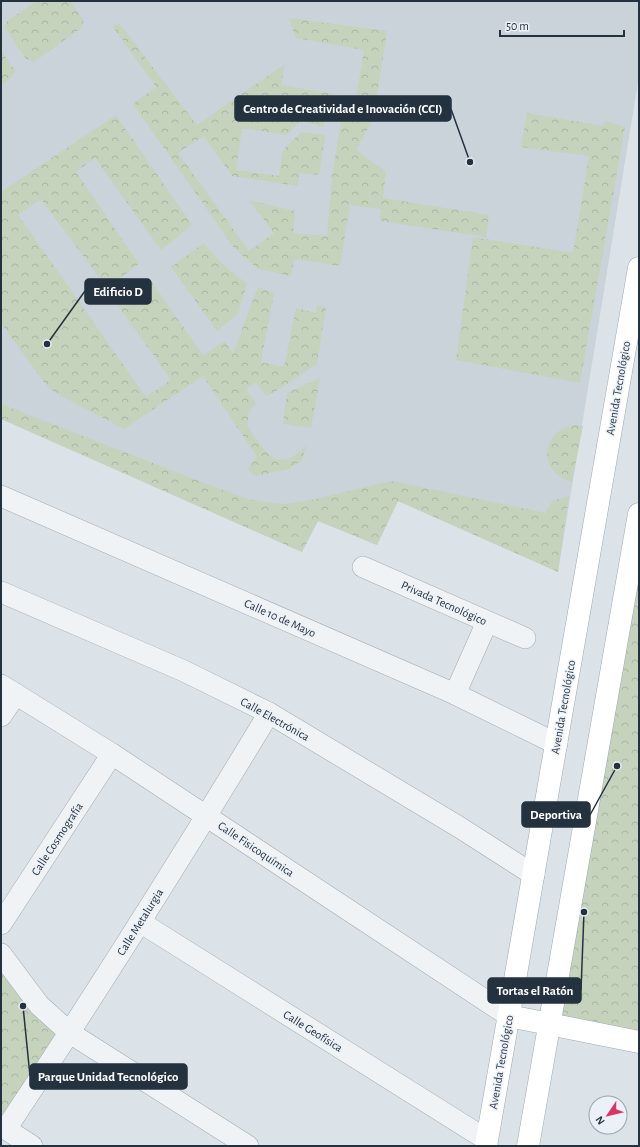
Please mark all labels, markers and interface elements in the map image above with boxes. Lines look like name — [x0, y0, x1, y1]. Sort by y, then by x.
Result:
scale bar — [500, 12, 624, 38]
text: 50 m — [506, 20, 529, 32]
callout: Centro de Creatividad e Inovación (CCI) — [235, 96, 451, 121]
text: Centro de Creatividad e Inovación (CCI) — [243, 103, 443, 116]
callout: Edificio D — [85, 279, 151, 304]
text: Edificio D — [93, 286, 143, 299]
street label: Avenida Tecnológico — [604, 340, 632, 436]
street label: Privada Tecnológico — [399, 579, 489, 627]
street label: Calle 10 de Mayo — [242, 597, 318, 640]
street label: Avenida Tecnológico — [549, 659, 577, 755]
street label: Calle Electrónica — [239, 695, 312, 743]
street label: Calle Cosmografía — [29, 800, 85, 878]
callout: Deportiva — [522, 802, 590, 827]
text: Deportiva — [530, 809, 582, 822]
street label: Calle Fisicoquímica — [216, 819, 297, 879]
street label: Calle Metalurgia — [115, 886, 166, 958]
callout: Tortas el Ratón — [488, 978, 581, 1003]
text: Tortas el Ratón — [496, 985, 574, 998]
street label: Calle Geofísica — [281, 1008, 345, 1054]
street label: Avenida Tecnológico — [487, 1014, 515, 1110]
callout: Parque Unidad Tecnológico — [30, 1064, 187, 1089]
text: Parque Unidad Tecnológico — [38, 1071, 179, 1084]
north arrow — [588, 1095, 628, 1135]
text: N — [594, 1114, 607, 1127]

